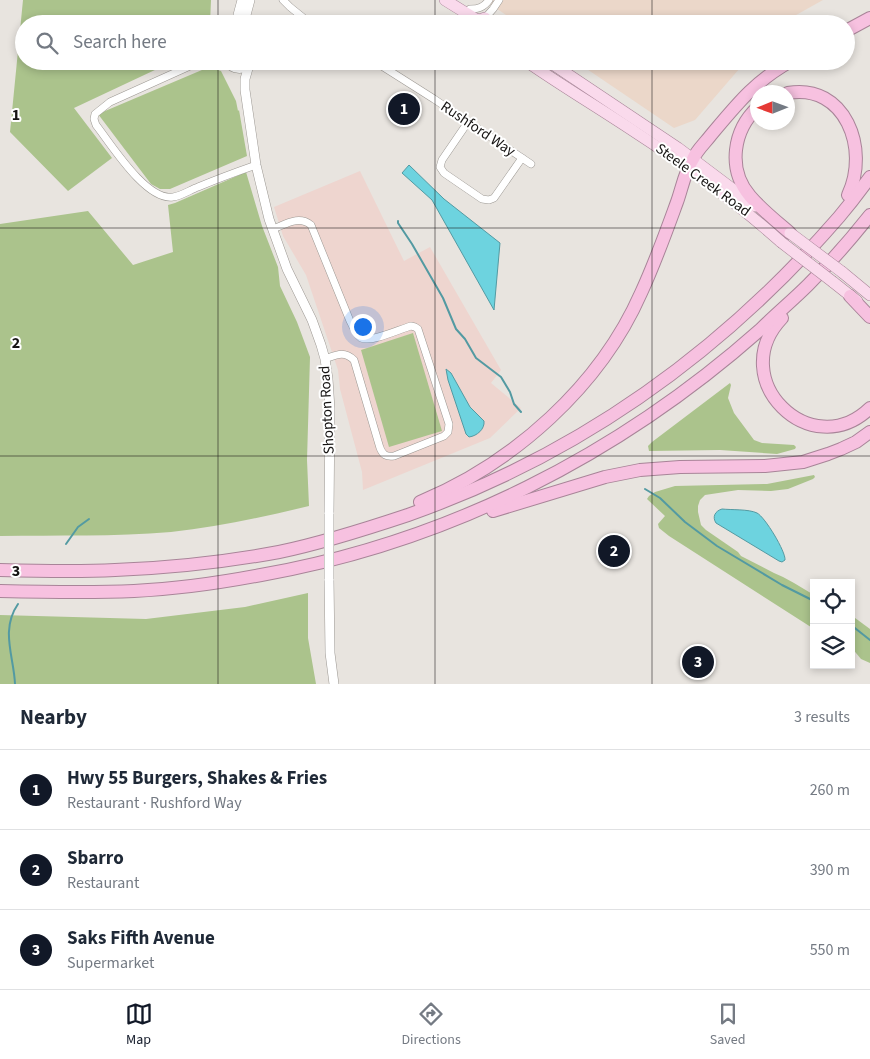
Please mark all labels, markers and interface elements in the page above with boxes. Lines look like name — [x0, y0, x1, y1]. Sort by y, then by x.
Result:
search box — [15, 15, 855, 70]
icon: search — [33, 29, 61, 57]
text: Search here — [73, 29, 167, 56]
north arrow — [750, 85, 795, 130]
pin: 1 — [388, 90, 420, 128]
street label: Rushford Way — [436, 96, 520, 162]
text: 1 — [12, 104, 20, 126]
street label: Steele Creek Road — [651, 138, 755, 222]
your location — [350, 314, 376, 340]
text: 2 — [12, 332, 20, 354]
street label: Shopton Road — [314, 365, 340, 455]
pin: 2 — [598, 532, 630, 570]
text: 3 — [12, 560, 20, 582]
map controls — [810, 579, 855, 669]
button: locate — [810, 579, 855, 624]
button: layers — [810, 624, 855, 669]
pin: 3 — [682, 643, 714, 681]
text: Nearby — [20, 702, 87, 732]
text: 3 results — [794, 706, 850, 728]
text: Hwy 55 Burgers, Shakes & Fries — [67, 765, 327, 792]
text: 1 — [32, 779, 40, 801]
text: 260 m — [810, 779, 850, 801]
text: Restaurant · Rushford Way — [67, 792, 242, 814]
text: Sbarro — [67, 845, 124, 872]
text: 2 — [32, 859, 40, 881]
text: 390 m — [810, 859, 850, 881]
text: Restaurant — [67, 872, 140, 894]
text: Saks Fifth Avenue — [67, 925, 215, 952]
text: 3 — [32, 939, 40, 961]
text: 550 m — [810, 939, 850, 961]
text: Supermarket — [67, 952, 154, 974]
tab: Map — [125, 1000, 153, 1050]
tab: Directions — [402, 1000, 461, 1050]
tab: Saved — [710, 1000, 745, 1050]

